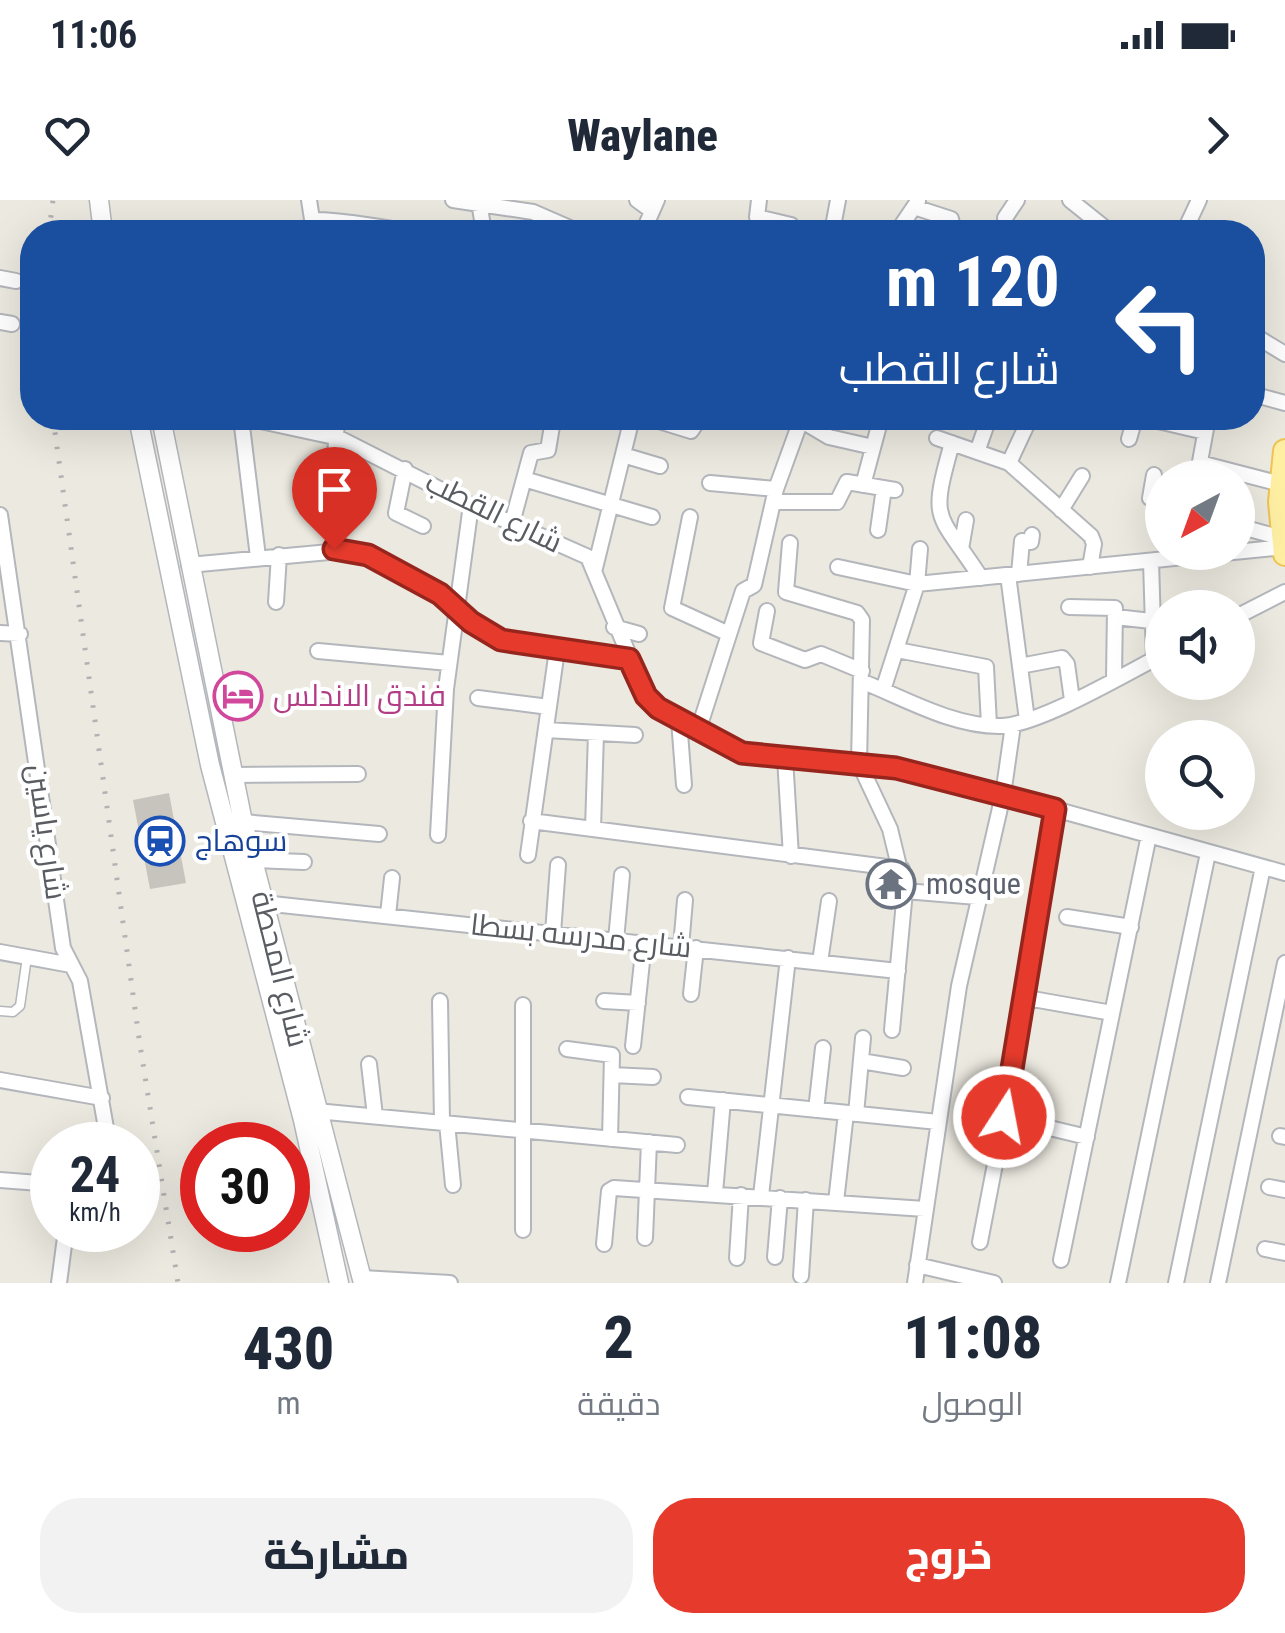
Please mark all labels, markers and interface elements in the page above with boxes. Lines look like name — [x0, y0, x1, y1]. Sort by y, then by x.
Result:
text: 11:06 — [50, 13, 137, 57]
icon: heart — [40, 108, 95, 163]
icon: forward — [1190, 108, 1245, 163]
text: Waylane — [567, 109, 718, 162]
text: 120 m — [886, 241, 1060, 323]
icon: left — [1095, 260, 1225, 390]
text: شارع القطب — [839, 342, 1060, 395]
pin — [292, 447, 377, 550]
north arrow — [1145, 460, 1255, 570]
map controls — [1145, 460, 1255, 830]
icon: arrive — [307, 462, 362, 517]
street label: شارع القطب — [419, 463, 568, 562]
button: sound — [1145, 590, 1255, 700]
hotel icon: فندق الاندلس — [212, 670, 264, 722]
place label: فندق الاندلس — [273, 678, 446, 714]
button: search — [1145, 720, 1255, 830]
street label: شارع ياسين — [18, 762, 74, 902]
station icon: سوهاج — [134, 815, 186, 867]
place label: سوهاج — [195, 823, 287, 861]
temple icon: mosque — [865, 858, 917, 910]
place label: mosque — [926, 866, 1021, 901]
street label: شارع المحطة — [241, 887, 317, 1051]
street label: شارع مدرسه بسطا — [468, 906, 693, 968]
position arrow — [952, 1065, 1056, 1169]
speed limit sign: 30 — [180, 1122, 310, 1252]
text: 24 — [70, 1146, 120, 1204]
text: km/h — [69, 1198, 121, 1227]
text: 2 — [604, 1302, 634, 1373]
text: 11:08 — [903, 1302, 1042, 1373]
text: 430 — [243, 1313, 334, 1384]
text: m — [277, 1384, 301, 1422]
text: دقيقة — [577, 1385, 660, 1423]
text: الوصول — [922, 1385, 1024, 1423]
button: مشاركة — [40, 1498, 633, 1613]
button: خروج — [653, 1498, 1245, 1613]

